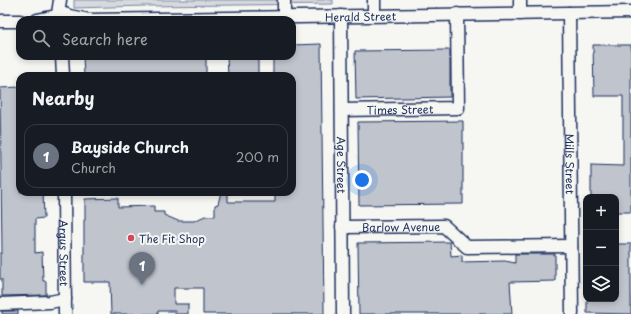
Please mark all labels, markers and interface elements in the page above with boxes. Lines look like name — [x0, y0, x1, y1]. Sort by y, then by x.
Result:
street label: Herald Street — [325, 7, 397, 25]
search box — [16, 16, 296, 60]
icon: search — [30, 27, 52, 49]
text: Search here — [62, 27, 148, 50]
text: Nearby — [32, 85, 94, 111]
street label: Times Street — [366, 100, 434, 118]
street label: Mills Street — [562, 134, 579, 195]
text: Bayside Church — [71, 135, 189, 158]
street label: Age Street — [333, 137, 351, 194]
text: 1 — [43, 147, 49, 166]
text: 200 m — [236, 147, 279, 166]
text: Church — [71, 158, 116, 177]
your location — [352, 170, 372, 190]
map controls — [583, 194, 619, 302]
button: + — [583, 194, 619, 230]
street label: Barlow Avenue — [362, 218, 440, 235]
street label: Argus Street — [56, 220, 73, 287]
place label: The Fit Shop — [139, 230, 205, 247]
button: − — [583, 230, 619, 266]
marker: The Fit Shop — [126, 233, 136, 243]
pin: 1 — [129, 252, 155, 285]
button: layers — [583, 266, 619, 302]

